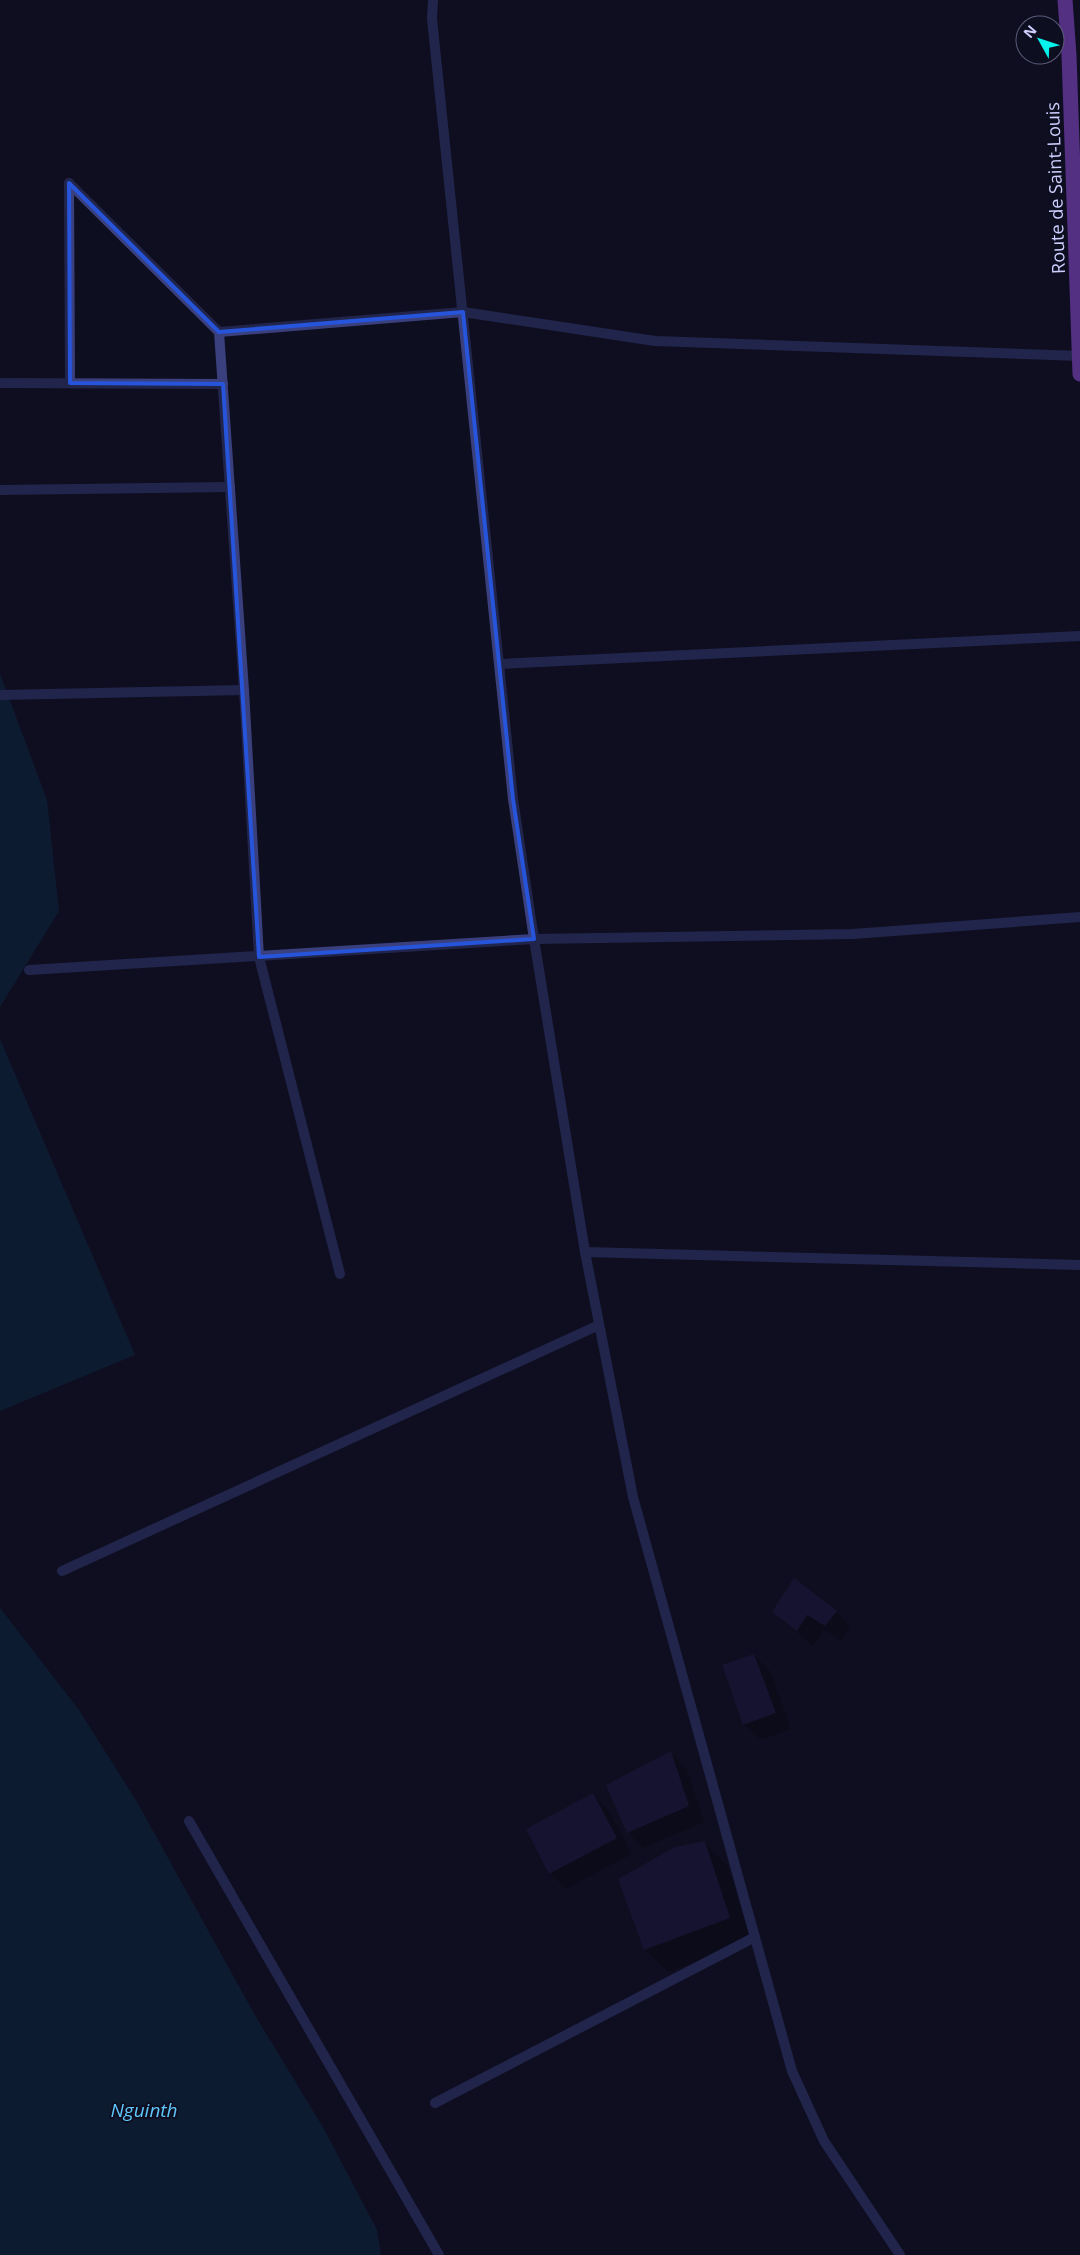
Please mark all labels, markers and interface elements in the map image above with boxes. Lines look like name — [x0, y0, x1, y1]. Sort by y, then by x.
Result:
north arrow — [1015, 15, 1065, 65]
text: N — [1019, 21, 1041, 42]
street label: Route de Saint-Louis — [1040, 102, 1070, 274]
water label: Nguinth — [110, 2097, 178, 2123]

